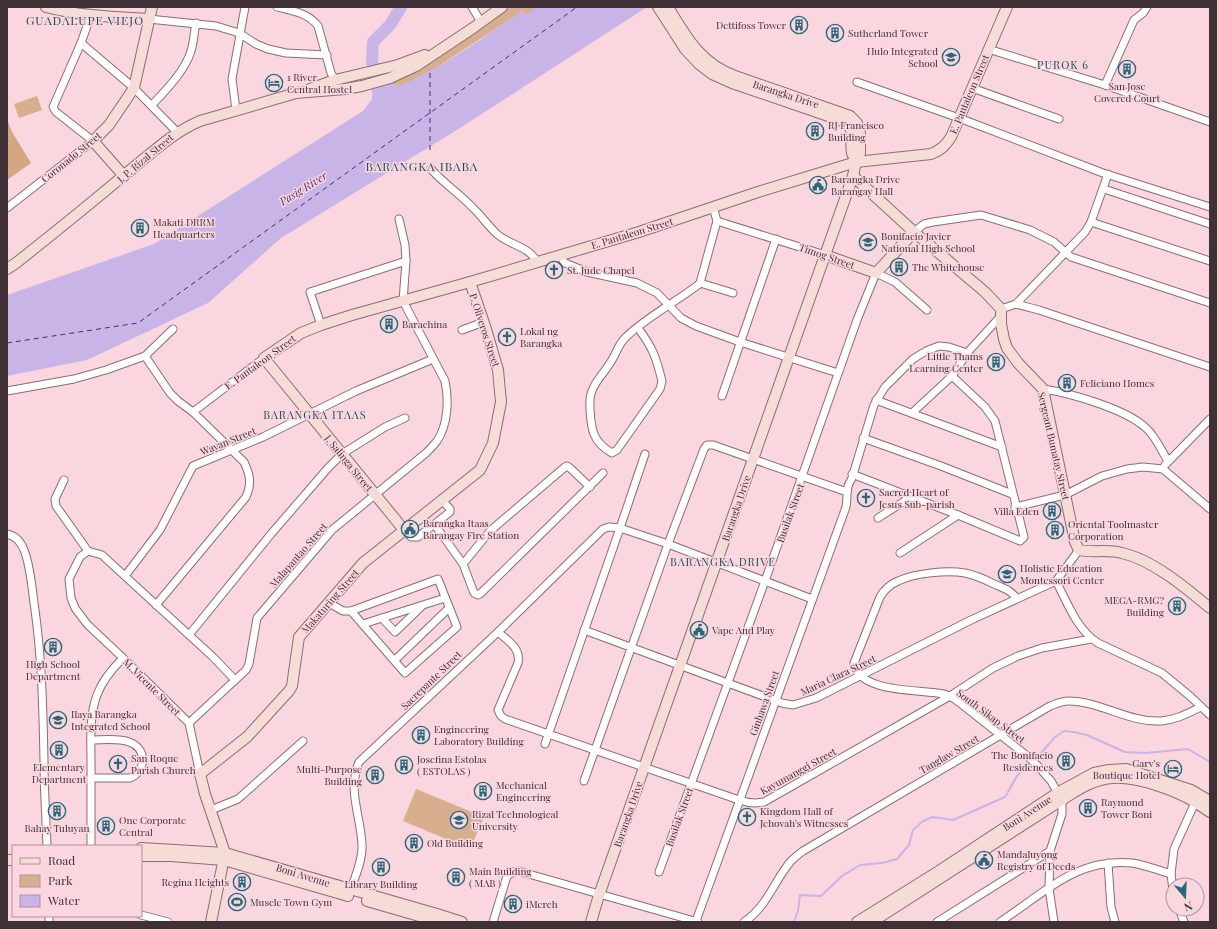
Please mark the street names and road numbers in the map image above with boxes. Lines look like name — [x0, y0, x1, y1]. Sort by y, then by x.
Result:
street label: E. Pantaleon Street — [946, 52, 992, 136]
street label: Barangka Drive — [751, 77, 821, 111]
street label: Coronado Street — [38, 128, 104, 186]
street label: J. P. Rizal Street — [113, 130, 177, 186]
street label: E. Pantaleon Street — [589, 214, 675, 252]
street label: Timog Street — [797, 240, 857, 272]
street label: P. Oliveros Street — [466, 291, 504, 369]
street label: E. Pantaleon Street — [222, 331, 299, 393]
street label: Sergeant Bumatay Street — [1035, 391, 1073, 502]
street label: Wayan Street — [197, 423, 258, 459]
street label: J. Salinga Street — [321, 431, 377, 495]
street label: Barangka Drive — [718, 473, 754, 543]
street label: Busilak Street — [773, 481, 807, 545]
street label: Malapantao Street — [266, 519, 330, 590]
street label: Makaturing Street — [298, 565, 362, 636]
street label: Sacrepante Street — [398, 647, 465, 713]
street label: Maria Clara Street — [798, 651, 878, 699]
street label: M. Vicente Street — [120, 655, 184, 719]
street label: Ginhawa Street — [746, 668, 782, 738]
street label: South Sikap Street — [954, 686, 1029, 747]
street label: Tanglaw Street — [917, 731, 982, 777]
street label: Kayumanggi Street — [757, 744, 839, 798]
street label: Barangka Drive — [610, 779, 646, 849]
street label: Busilak Street — [662, 785, 696, 849]
street label: Boni Avenue — [1000, 792, 1054, 834]
street label: Boni Avenue — [274, 860, 332, 890]

